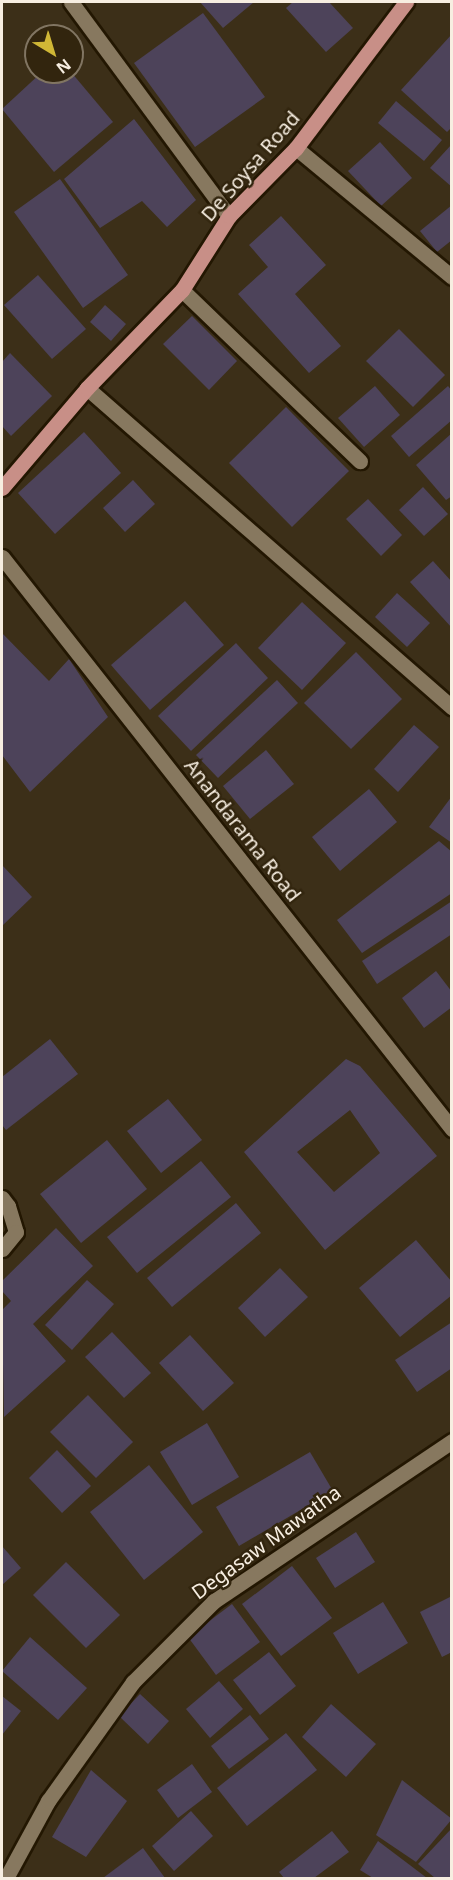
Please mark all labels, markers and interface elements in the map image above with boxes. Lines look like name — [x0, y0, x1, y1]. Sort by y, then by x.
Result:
north arrow — [24, 24, 84, 84]
text: N — [52, 54, 76, 79]
street label: De Soysa Road — [196, 106, 304, 226]
street label: Anandarama Road — [180, 754, 306, 906]
street label: Degasaw Mawatha — [187, 1480, 345, 1604]

